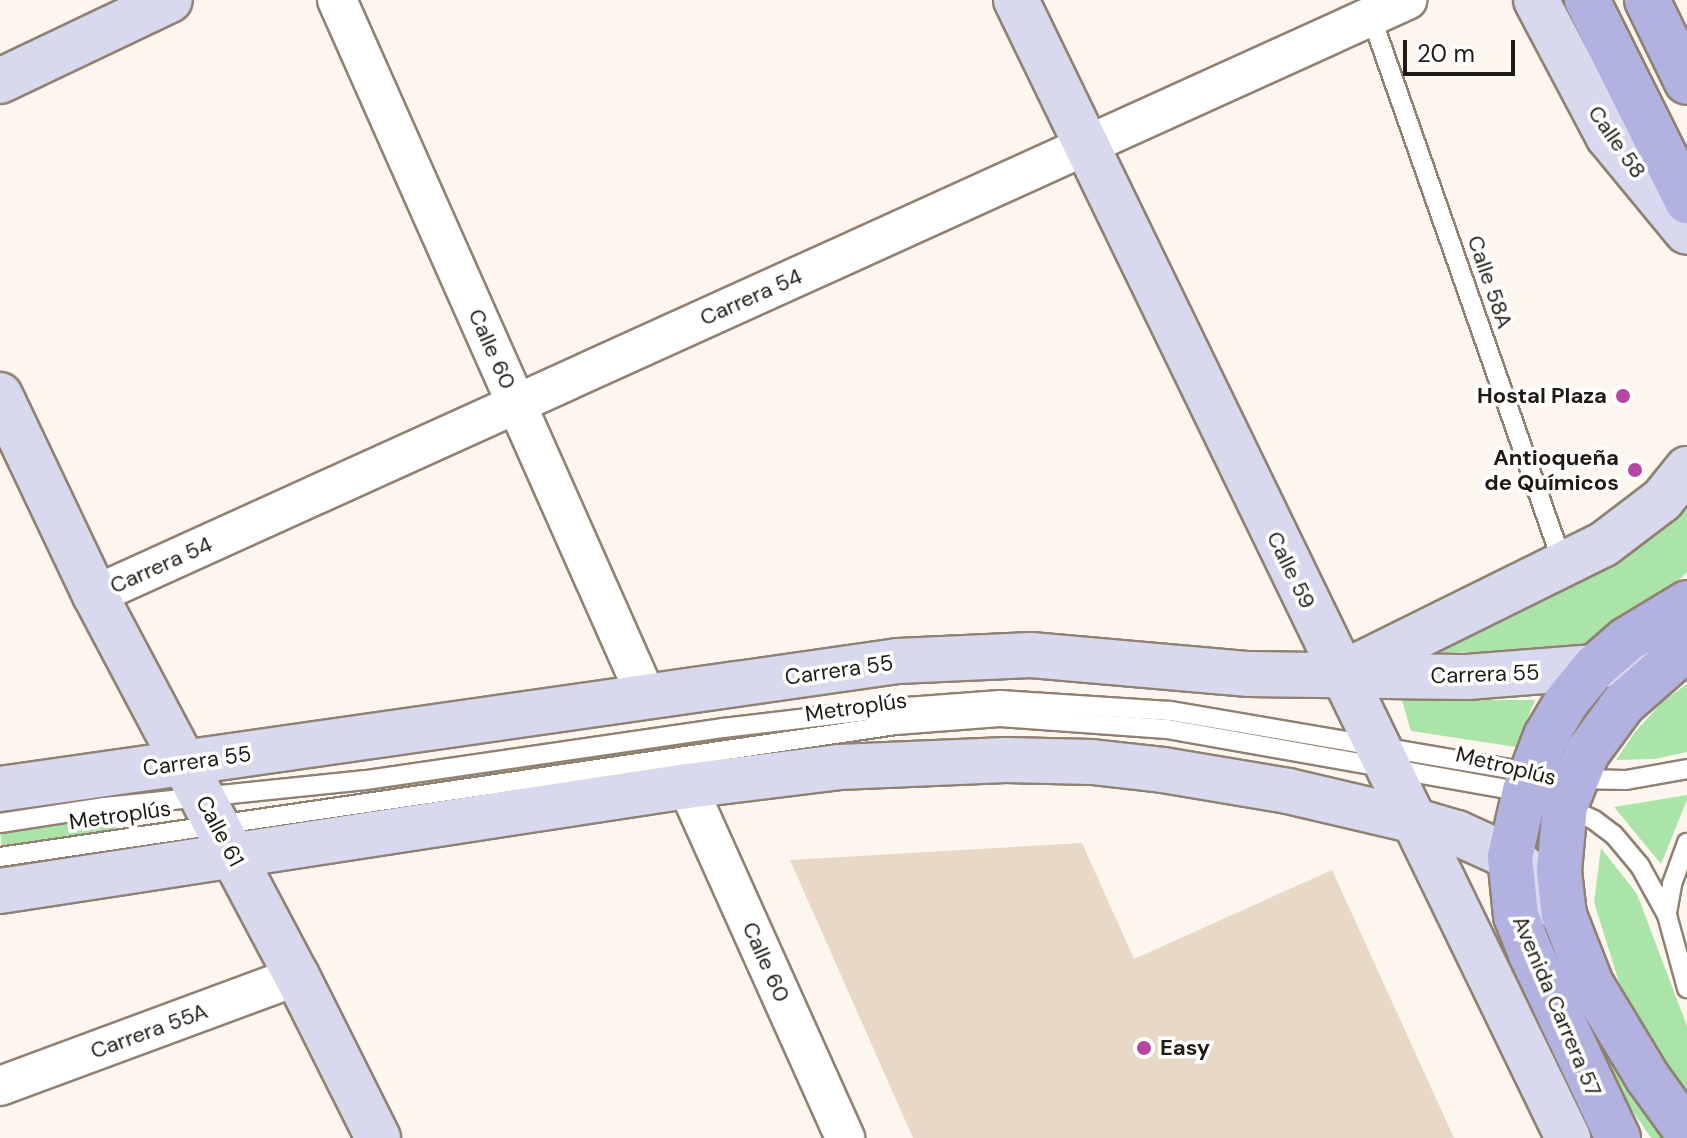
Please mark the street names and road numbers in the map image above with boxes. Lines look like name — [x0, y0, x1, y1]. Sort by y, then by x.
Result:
street label: Calle 58 — [1582, 101, 1652, 183]
street label: Calle 58A — [1462, 232, 1518, 332]
street label: Carrera 54 — [696, 263, 806, 331]
street label: Calle 60 — [463, 305, 521, 393]
street label: Calle 59 — [1261, 527, 1321, 613]
street label: Carrera 54 — [106, 531, 216, 599]
street label: Carrera 55 — [783, 649, 895, 691]
street label: Carrera 55 — [1430, 659, 1540, 689]
street label: Metroplús — [803, 687, 909, 727]
street label: Carrera 55 — [141, 740, 253, 782]
street label: Metroplús — [1453, 741, 1559, 791]
street label: Calle 61 — [190, 791, 250, 871]
street label: Metroplús — [67, 795, 173, 835]
street label: Avenida Carrera 57 — [1507, 912, 1607, 1100]
street label: Calle 60 — [737, 918, 795, 1006]
street label: Carrera 55A — [87, 998, 211, 1064]

